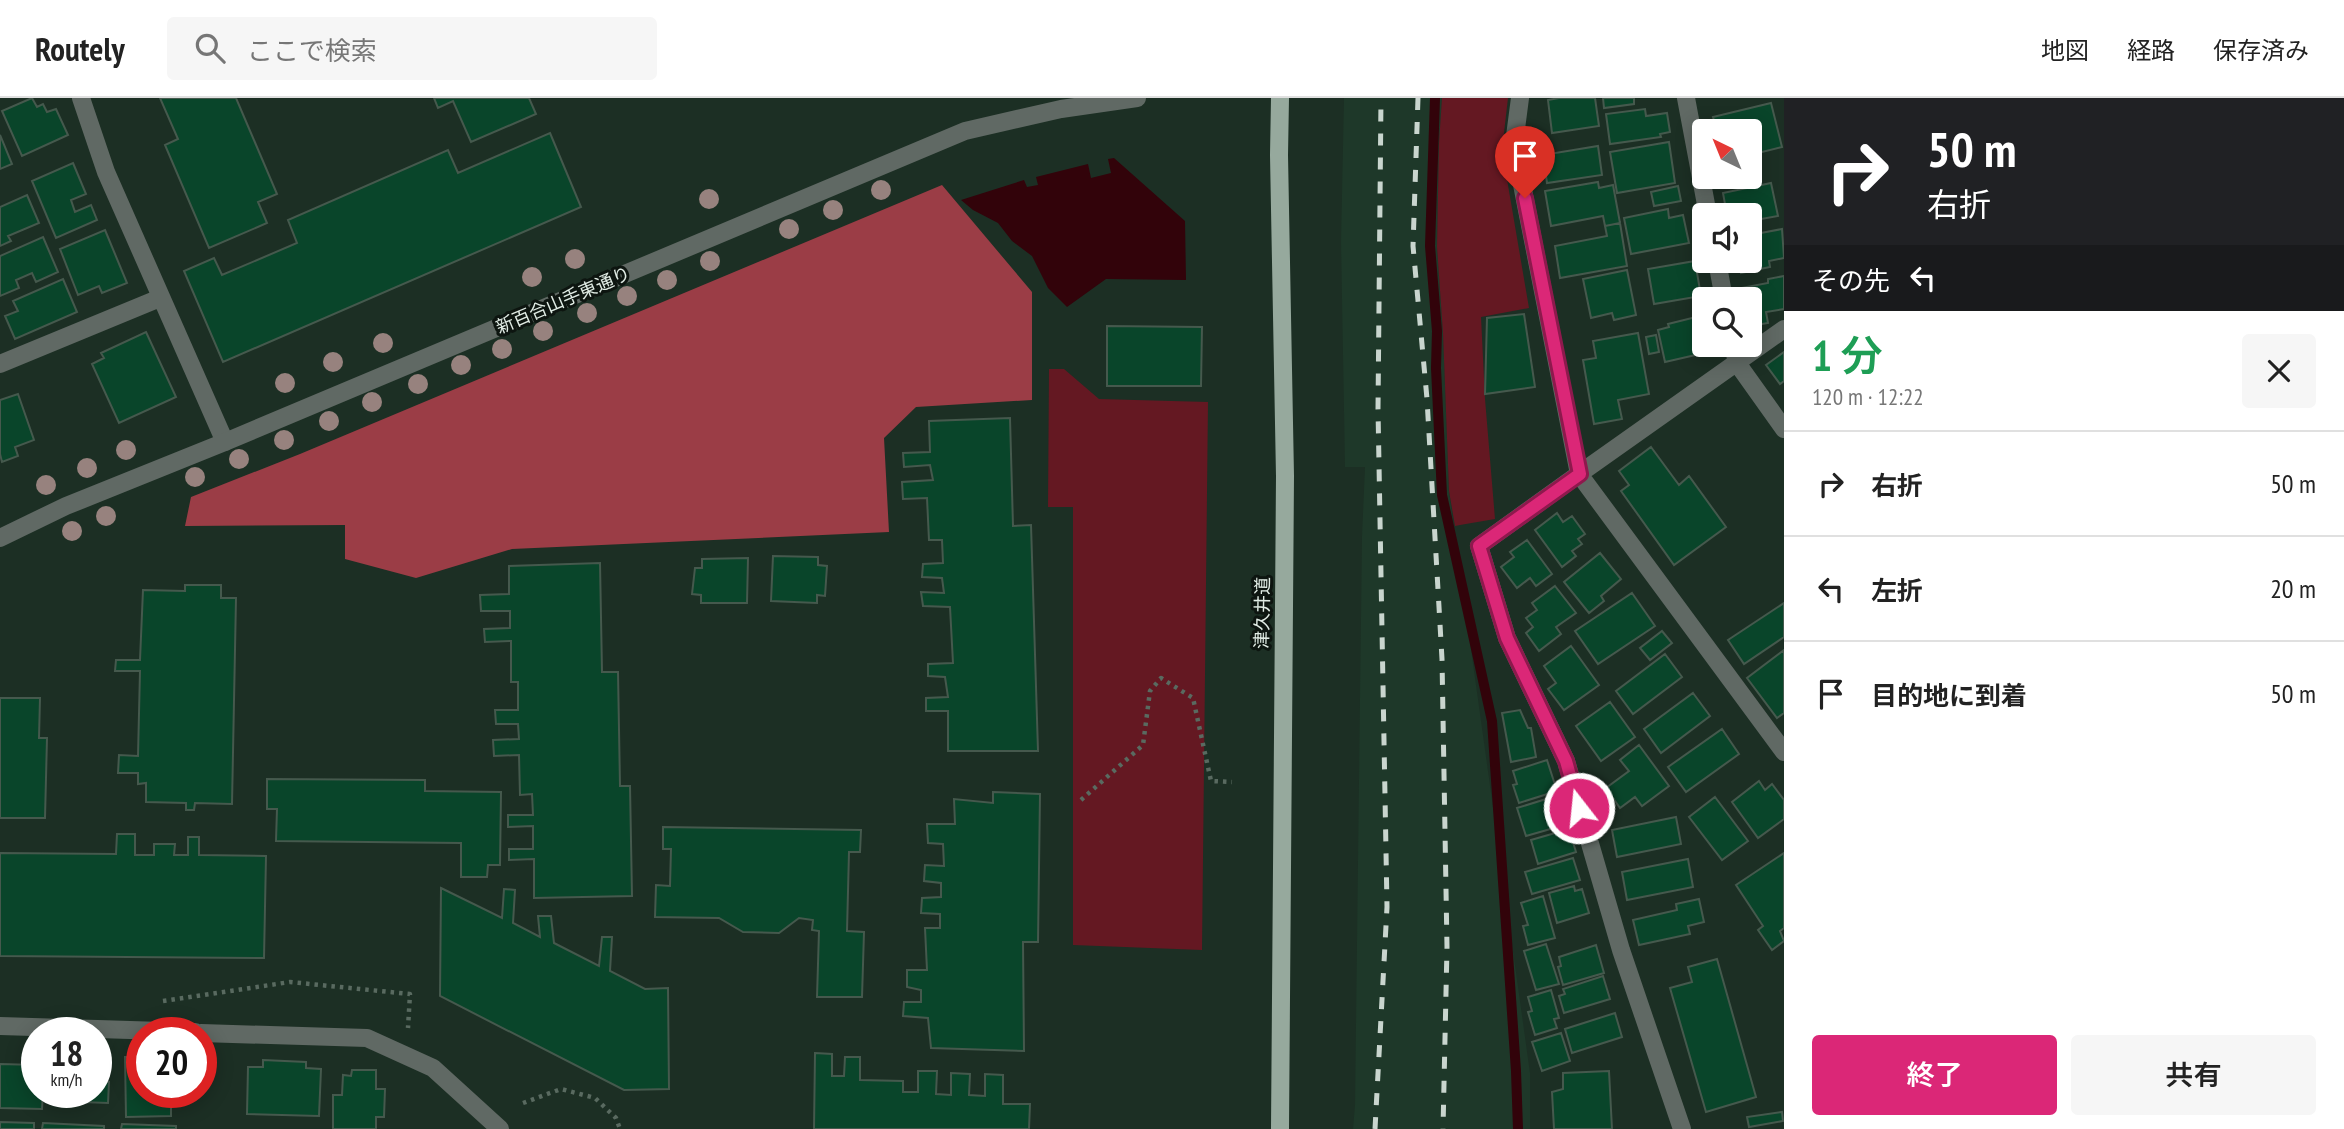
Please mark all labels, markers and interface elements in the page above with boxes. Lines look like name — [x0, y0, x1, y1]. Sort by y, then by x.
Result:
search box — [167, 17, 657, 80]
text: Routely — [35, 27, 125, 70]
icon: search — [191, 29, 229, 67]
text: ここで検索 — [247, 34, 377, 67]
text: 地図 — [2041, 35, 2089, 66]
text: 経路 — [2127, 35, 2175, 66]
text: 保存済み — [2213, 35, 2309, 66]
text: 50 m — [1927, 117, 2016, 181]
north arrow — [1692, 119, 1762, 189]
map controls — [1692, 119, 1762, 357]
pin — [1495, 126, 1555, 198]
icon: right — [1812, 126, 1903, 217]
icon: arrive — [1506, 137, 1544, 175]
text: 右折 — [1927, 183, 1991, 225]
button: sound — [1692, 203, 1762, 273]
icon: left — [1904, 259, 1942, 297]
street label: 新百合山手東通り — [492, 261, 634, 339]
text: その先 — [1812, 264, 1890, 297]
button: search — [1692, 287, 1762, 357]
text: 1 分 — [1812, 328, 1883, 383]
button: close — [2242, 334, 2316, 408]
text: 120 m · 12:22 — [1812, 382, 1924, 411]
icon: right — [1812, 465, 1850, 503]
text: 50 m — [2270, 467, 2316, 500]
text: 右折 — [1871, 469, 1923, 502]
icon: left — [1812, 570, 1850, 608]
text: 20 m — [2270, 572, 2316, 605]
text: 左折 — [1871, 574, 1923, 607]
street label: 津久井道 — [1250, 577, 1274, 649]
icon: arrive — [1812, 675, 1850, 713]
text: 50 m — [2270, 677, 2316, 710]
text: 目的地に到着 — [1871, 679, 2027, 712]
position arrow — [1542, 771, 1616, 845]
speed limit sign: 20 — [126, 1017, 217, 1108]
text: 18 — [50, 1030, 83, 1076]
button: 終了 — [1812, 1035, 2057, 1115]
button: 共有 — [2071, 1035, 2316, 1115]
text: km/h — [51, 1068, 82, 1091]

